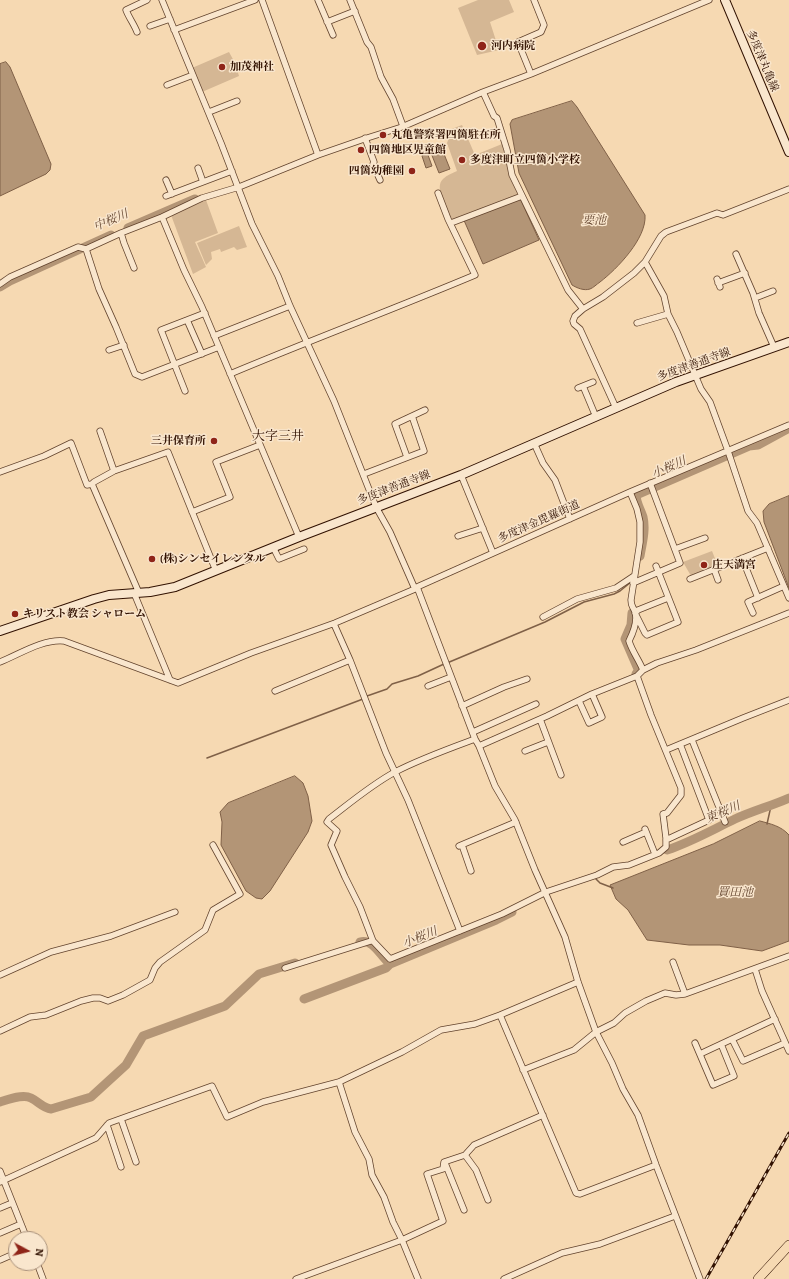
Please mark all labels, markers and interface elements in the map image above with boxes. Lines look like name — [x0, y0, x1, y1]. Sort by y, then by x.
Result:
street label: 多度津丸亀線 — [743, 28, 781, 94]
place label: 河内病院 — [491, 39, 535, 53]
marker: 河内病院 — [476, 40, 488, 52]
place label: 加茂神社 — [230, 60, 274, 74]
marker: 加茂神社 — [217, 62, 227, 72]
place label: 丸亀警察署四箇駐在所 — [391, 128, 501, 142]
marker: 丸亀警察署四箇駐在所 — [378, 130, 388, 140]
place label: 四箇地区児童館 — [369, 143, 446, 157]
marker: 四箇地区児童館 — [356, 145, 366, 155]
place label: 多度津町立四箇小学校 — [470, 153, 580, 167]
marker: 多度津町立四箇小学校 — [457, 155, 467, 165]
place label: 四箇幼稚園 — [349, 164, 404, 178]
marker: 四箇幼稚園 — [407, 166, 417, 176]
water label: 中桜川 — [92, 207, 130, 235]
water label: 要池 — [582, 214, 606, 228]
street label: 多度津善通寺線 — [656, 346, 732, 384]
district label: 大字三井 — [252, 429, 304, 445]
place label: 三井保育所 — [151, 434, 206, 448]
marker: 三井保育所 — [209, 436, 219, 446]
water label: 小桜川 — [650, 454, 688, 482]
street label: 多度津善通寺線 — [356, 468, 432, 508]
street label: 多度津金毘羅街道 — [496, 498, 582, 546]
place label: (株)シンセイレンタル — [160, 552, 265, 566]
marker: (株)シンセイレンタル — [147, 554, 157, 564]
place label: 庄天満宮 — [712, 558, 756, 572]
marker: 庄天満宮 — [699, 560, 709, 570]
place label: キリスト教会 シャローム — [23, 607, 146, 621]
marker: キリスト教会 シャローム — [10, 609, 20, 619]
water label: 東桜川 — [704, 799, 742, 827]
water label: 買田池 — [717, 886, 753, 900]
water label: 小桜川 — [401, 925, 439, 951]
north arrow — [8, 1231, 48, 1271]
text: N — [31, 1248, 47, 1257]

